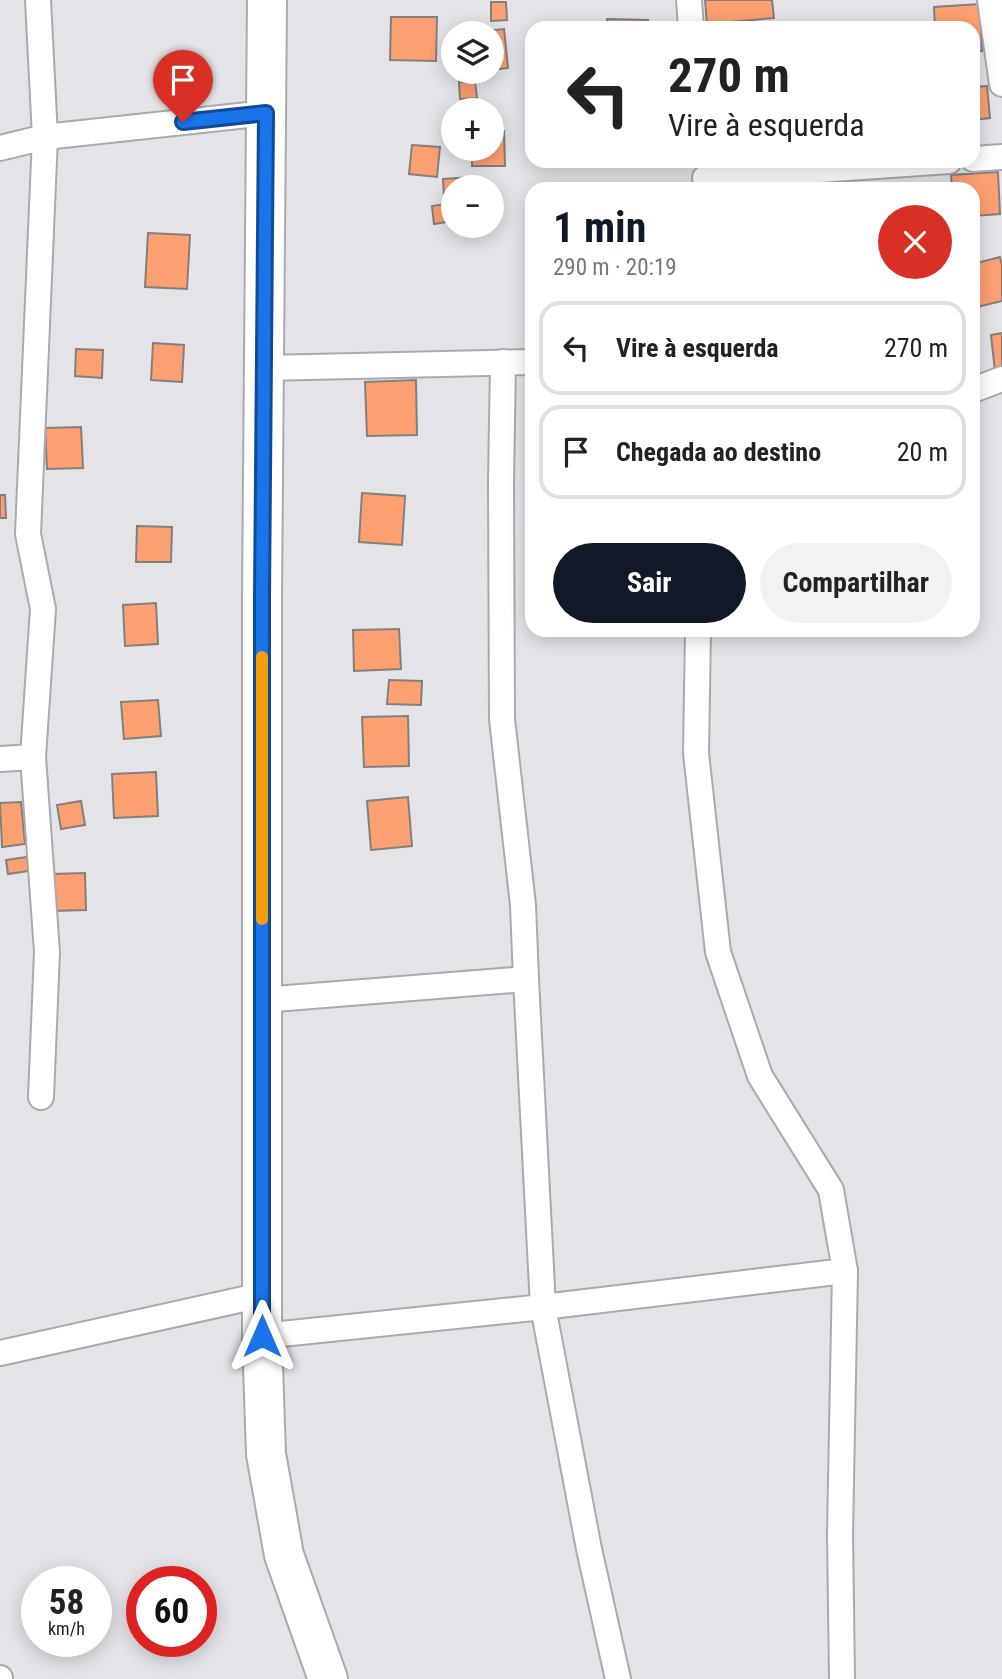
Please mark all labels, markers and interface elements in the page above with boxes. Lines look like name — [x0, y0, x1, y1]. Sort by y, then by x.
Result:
map controls — [441, 21, 504, 238]
button: layers — [441, 21, 504, 84]
text: 270 m — [668, 47, 790, 104]
icon: left — [553, 49, 644, 140]
pin — [153, 50, 213, 122]
icon: arrive — [164, 61, 202, 99]
button: + — [441, 98, 504, 161]
text: Vire à esquerda — [668, 106, 864, 144]
button: − — [441, 175, 504, 238]
text: 1 min — [553, 203, 646, 252]
button: close — [878, 205, 952, 279]
text: 290 m · 20:19 — [553, 254, 677, 281]
icon: left — [557, 329, 595, 367]
text: Vire à esquerda — [616, 333, 779, 363]
text: 270 m — [884, 333, 948, 363]
icon: arrive — [557, 433, 595, 471]
text: Chegada ao destino — [616, 437, 821, 467]
text: 20 m — [897, 437, 948, 467]
button: Sair — [553, 543, 746, 623]
button: Compartilhar — [760, 543, 952, 623]
position arrow — [225, 1299, 299, 1373]
speed limit sign: 60 — [126, 1566, 217, 1657]
text: 58 — [49, 1582, 84, 1623]
text: km/h — [48, 1618, 85, 1639]

